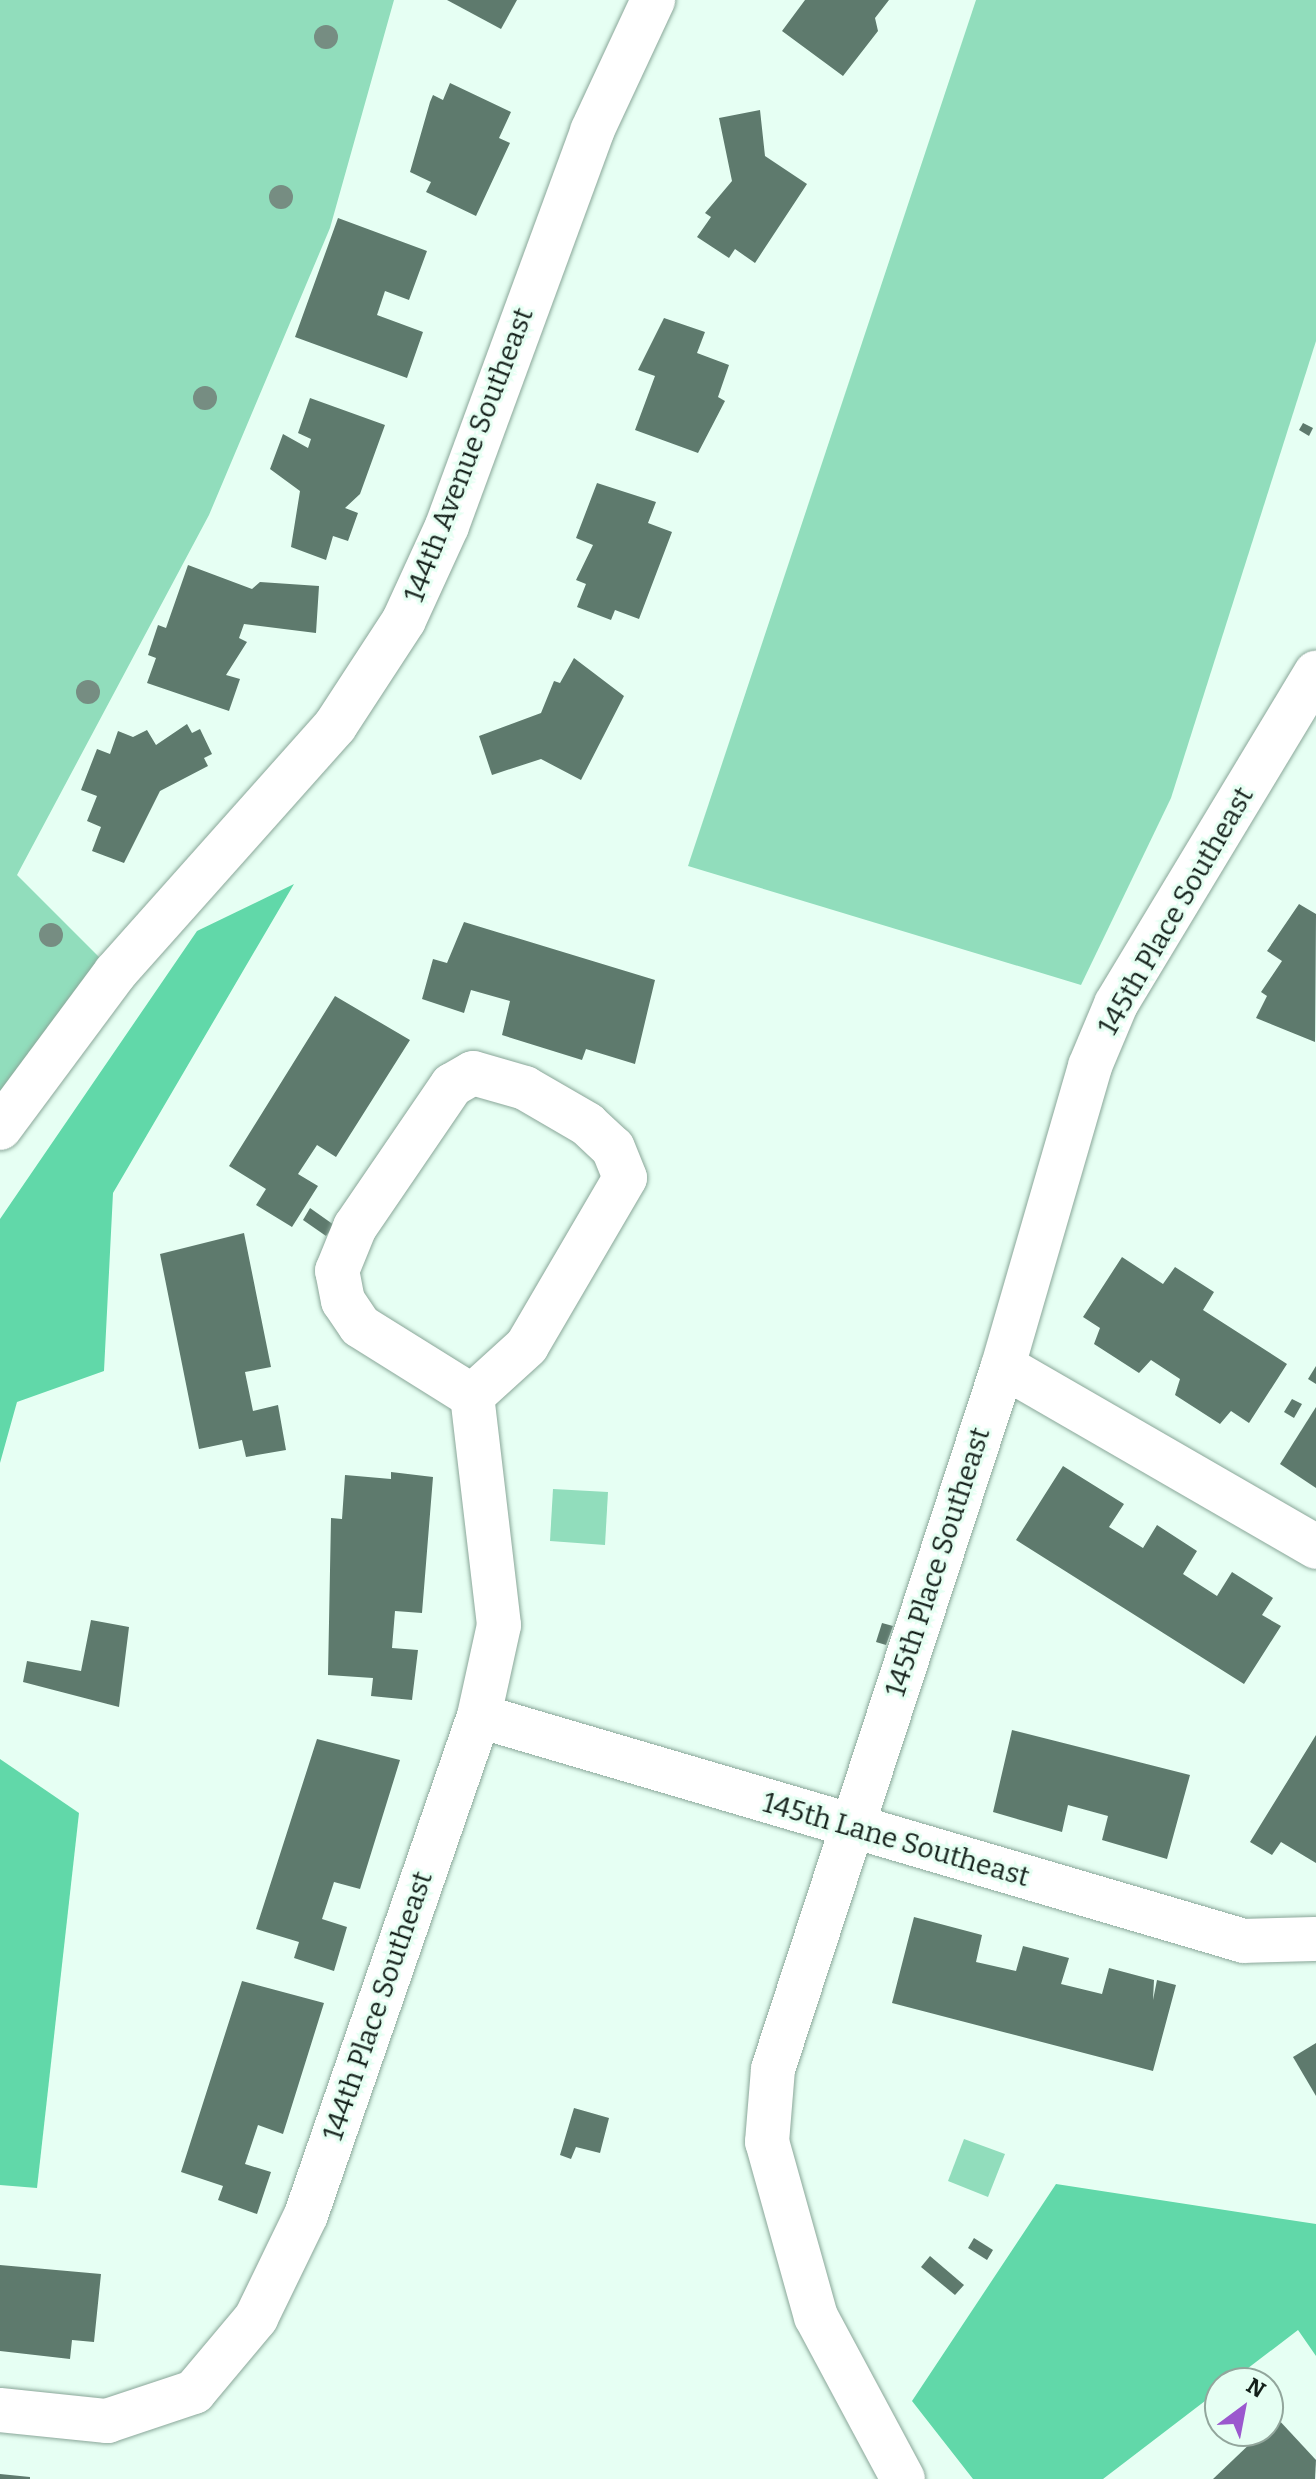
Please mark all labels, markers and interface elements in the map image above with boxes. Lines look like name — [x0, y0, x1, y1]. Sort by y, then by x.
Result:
street label: 144th Avenue Southeast — [397, 303, 541, 607]
street label: 145th Place Southeast — [1091, 781, 1261, 1041]
street label: 145th Place Southeast — [879, 1423, 997, 1701]
street label: 145th Lane Southeast — [759, 1786, 1033, 1894]
street label: 144th Place Southeast — [316, 1867, 440, 2145]
north arrow — [1204, 2367, 1284, 2447]
text: N — [1242, 2372, 1270, 2404]

